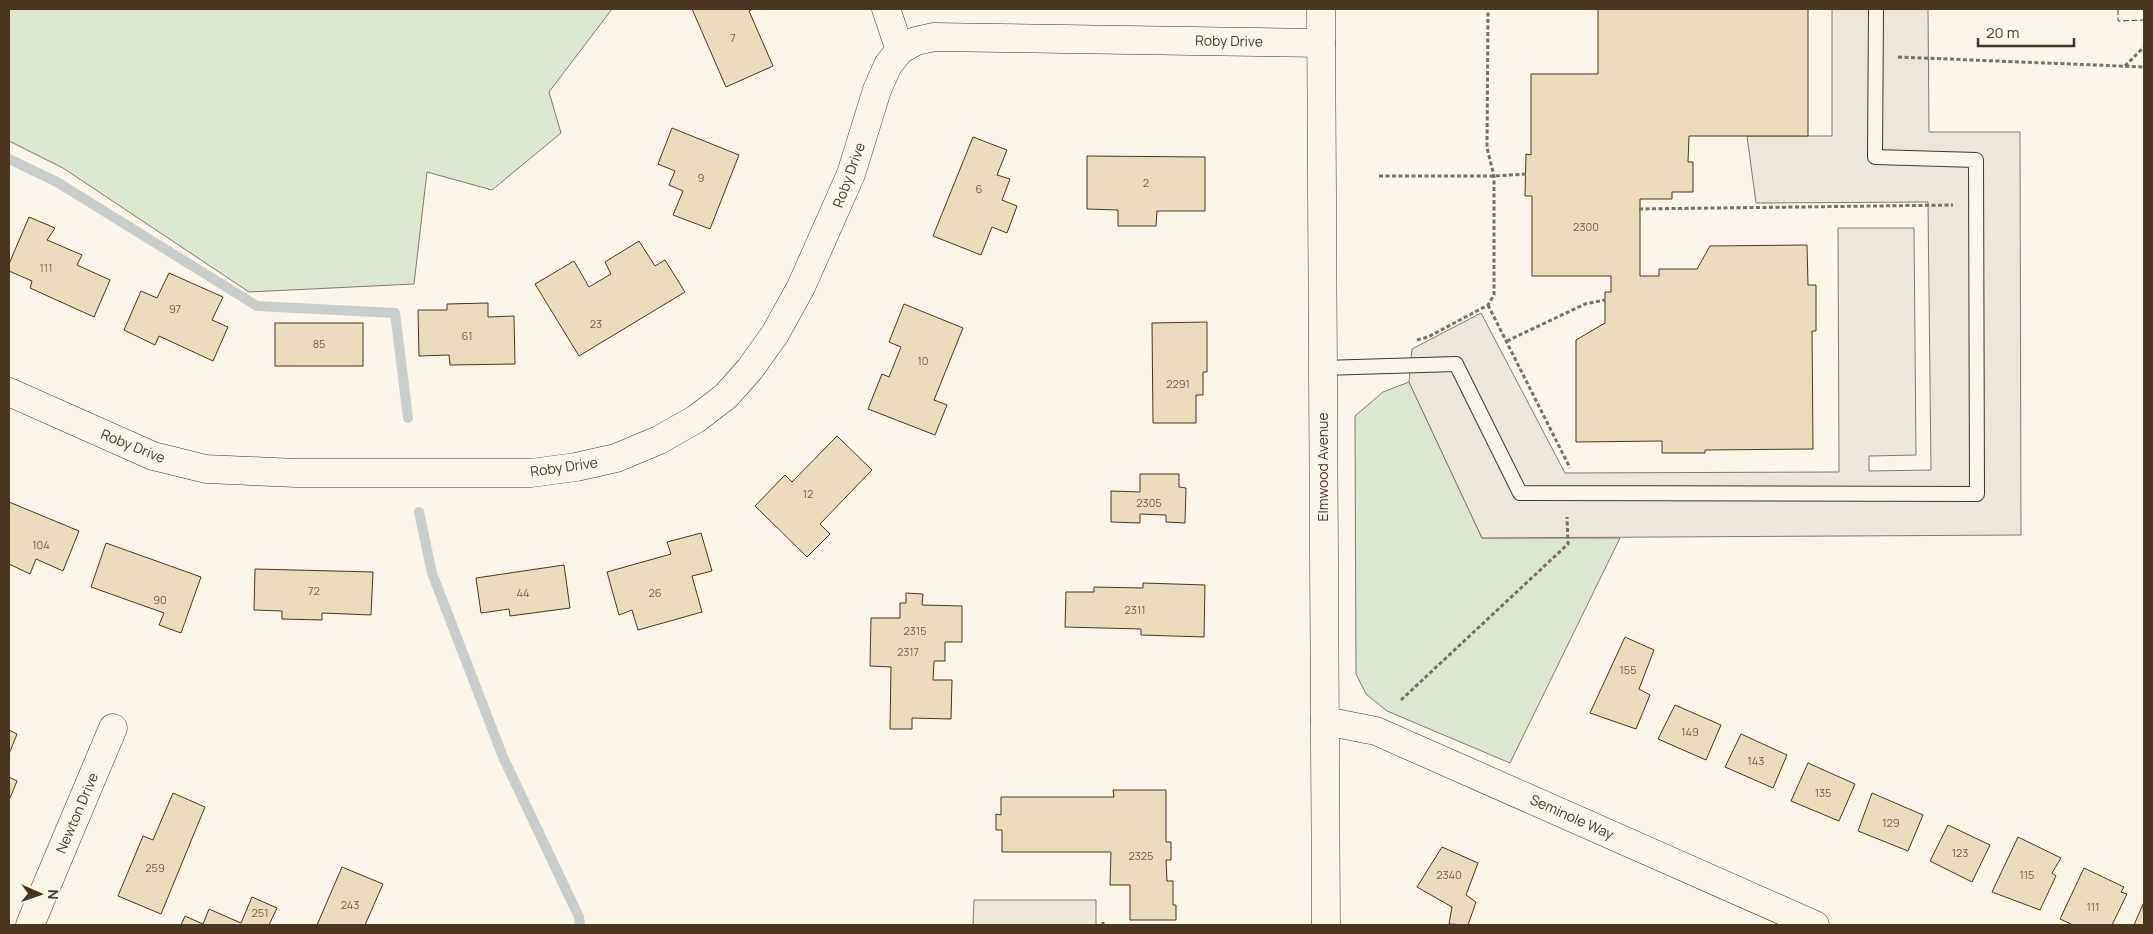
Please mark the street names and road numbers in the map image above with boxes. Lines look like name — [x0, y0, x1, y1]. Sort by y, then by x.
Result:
street label: Roby Drive — [1195, 30, 1263, 51]
street label: Roby Drive — [828, 140, 869, 210]
street label: Elmwood Avenue — [1313, 412, 1332, 522]
street label: Roby Drive — [98, 424, 168, 467]
street label: Roby Drive — [529, 452, 599, 481]
street label: Newton Drive — [51, 770, 102, 856]
street label: Seminole Way — [1527, 790, 1618, 844]

